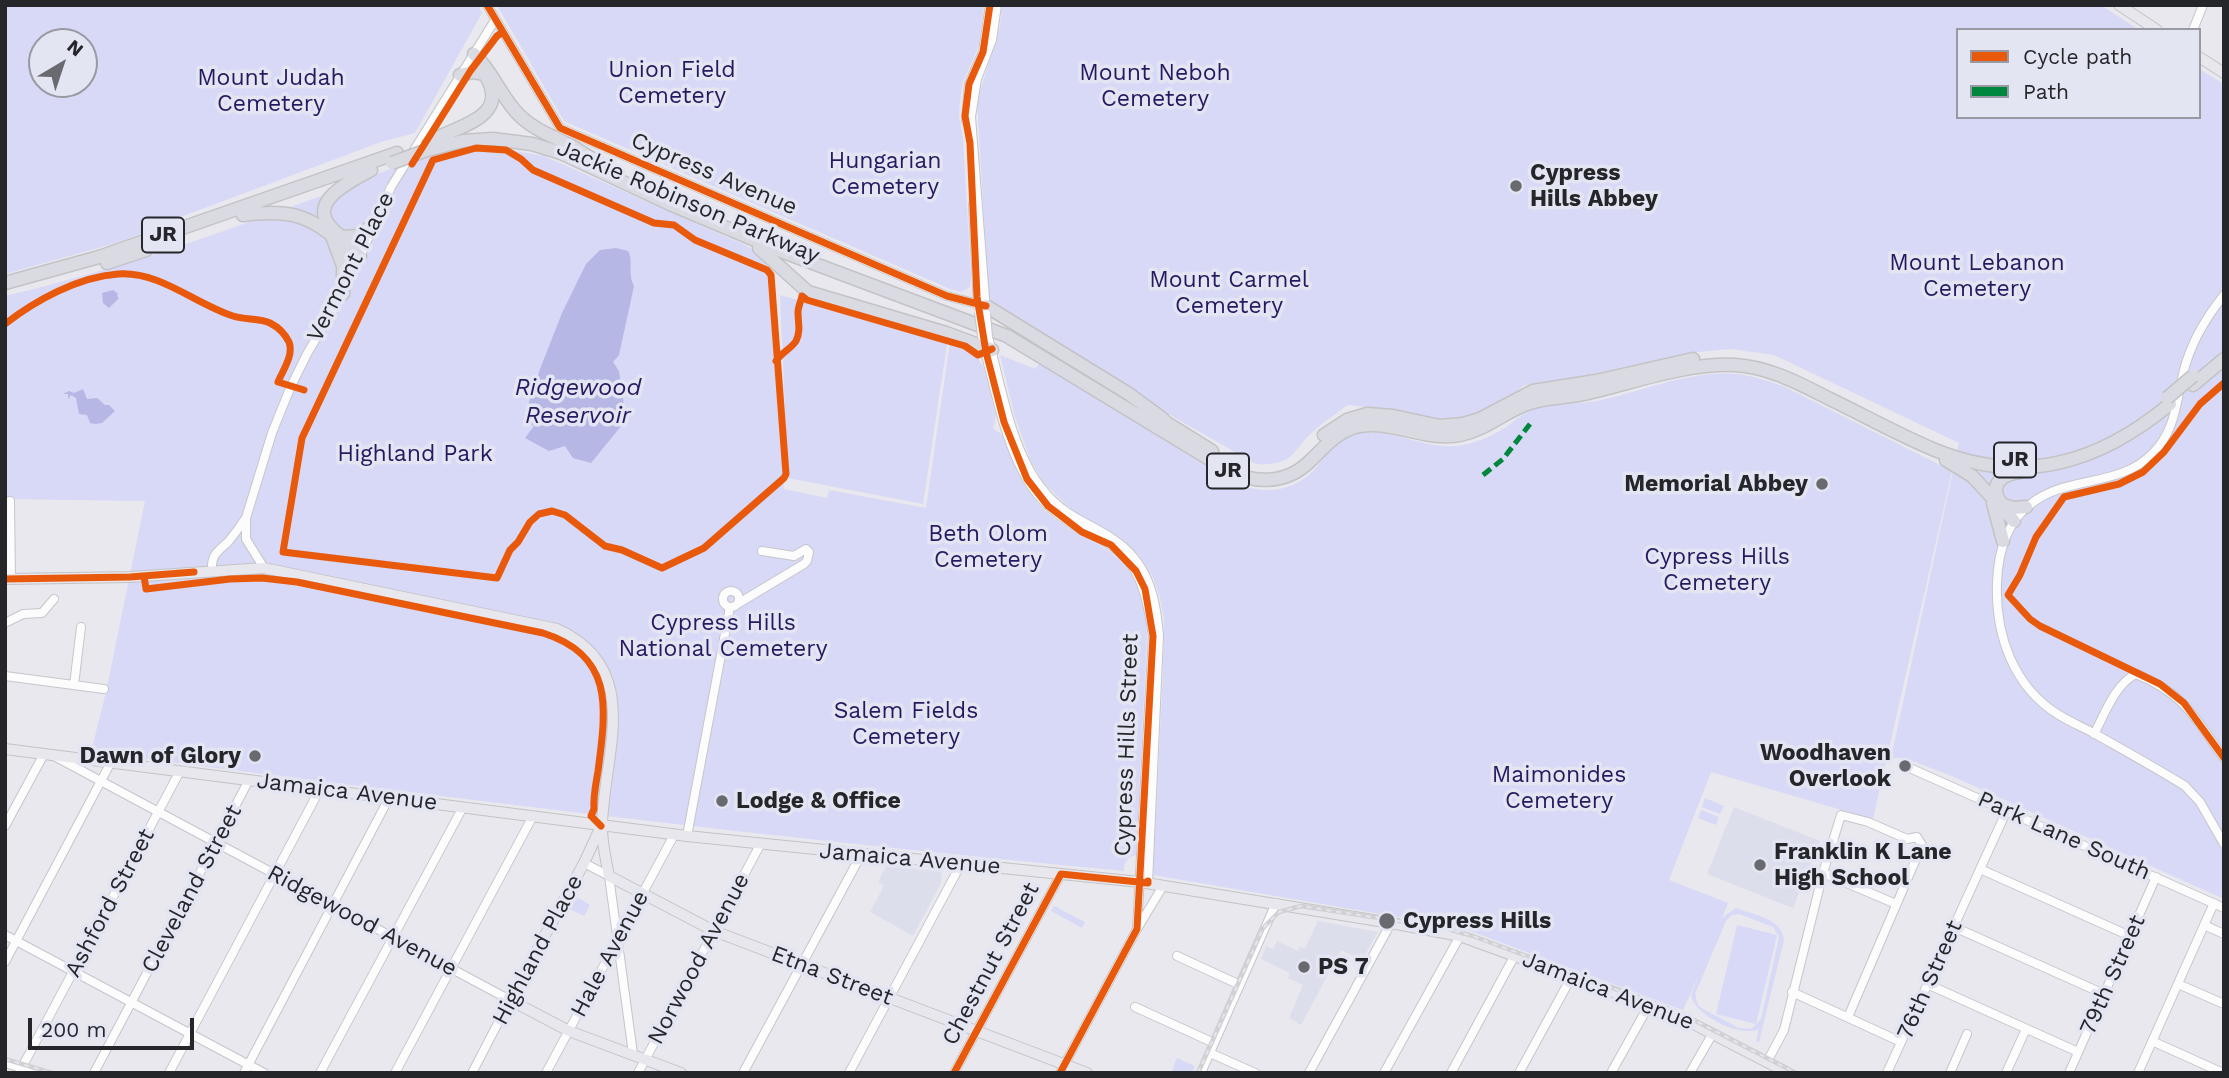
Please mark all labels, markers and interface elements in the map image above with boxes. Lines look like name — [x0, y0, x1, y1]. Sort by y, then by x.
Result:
north arrow — [28, 28, 98, 98]
legend — [1956, 28, 2201, 119]
text: N — [63, 34, 88, 61]
text: Cycle path — [2023, 44, 2132, 69]
park label: Union Field Cemetery — [608, 56, 736, 110]
park label: Mount Neboh Cemetery — [1079, 59, 1231, 113]
park label: Mount Judah Cemetery — [197, 64, 345, 118]
text: Path — [2023, 79, 2069, 104]
street label: Cypress Avenue — [627, 127, 801, 221]
street label: Jackie Robinson Parkway — [552, 134, 824, 270]
park label: Hungarian Cemetery — [828, 147, 942, 201]
place label: Cypress Hills Abbey — [1530, 159, 1658, 213]
marker: Cypress Hills Abbey — [1508, 178, 1524, 194]
street label: Vermont Place — [301, 188, 401, 346]
road number: JR — [142, 218, 184, 252]
park label: Mount Lebanon Cemetery — [1889, 249, 2065, 303]
park label: Mount Carmel Cemetery — [1149, 266, 1309, 320]
water label: Ridgewood Reservoir — [515, 374, 641, 430]
park label: Highland Park — [337, 440, 493, 468]
road number: JR — [1994, 442, 2036, 477]
road number: JR — [1207, 454, 1249, 489]
place label: Memorial Abbey — [1624, 470, 1808, 498]
marker: Memorial Abbey — [1814, 476, 1830, 492]
park label: Beth Olom Cemetery — [928, 520, 1048, 574]
park label: Cypress Hills Cemetery — [1644, 543, 1790, 597]
park label: Cypress Hills National Cemetery — [618, 609, 828, 663]
street label: Cypress Hills Street — [1109, 633, 1145, 857]
park label: Salem Fields Cemetery — [834, 697, 978, 751]
place label: Woodhaven Overlook — [1760, 739, 1891, 793]
place label: Dawn of Glory — [80, 742, 241, 770]
marker: Dawn of Glory — [247, 748, 263, 764]
marker: Woodhaven Overlook — [1897, 758, 1913, 774]
park label: Maimonides Cemetery — [1492, 761, 1626, 815]
street label: Jamaica Avenue — [255, 767, 439, 817]
street label: Park Lane South — [1973, 786, 2155, 886]
place label: Lodge & Office — [736, 787, 901, 815]
marker: Lodge & Office — [714, 793, 730, 809]
street label: Cleveland Street — [136, 800, 248, 978]
street label: Ashford Street — [59, 824, 161, 982]
street label: Jamaica Avenue — [818, 837, 1002, 881]
place label: Franklin K Lane High School — [1774, 838, 1952, 892]
marker: Franklin K Lane High School — [1752, 857, 1768, 873]
street label: Ridgewood Avenue — [262, 859, 462, 983]
street label: Norwood Avenue — [642, 869, 756, 1049]
street label: Highland Place — [487, 870, 589, 1030]
street label: Chestnut Street — [937, 878, 1045, 1050]
street label: Hale Avenue — [565, 886, 655, 1022]
place label: Cypress Hills — [1403, 907, 1551, 935]
marker: Cypress Hills — [1377, 911, 1397, 931]
street label: 79th Street — [2074, 911, 2152, 1039]
street label: 76th Street — [1891, 916, 1969, 1044]
street label: Etna Street — [767, 940, 897, 1012]
street label: Jamaica Avenue — [1518, 946, 1698, 1036]
place label: PS 7 — [1318, 953, 1369, 981]
marker: PS 7 — [1296, 959, 1312, 975]
scale bar — [32, 1004, 198, 1048]
text: 200 m — [41, 1017, 107, 1042]

